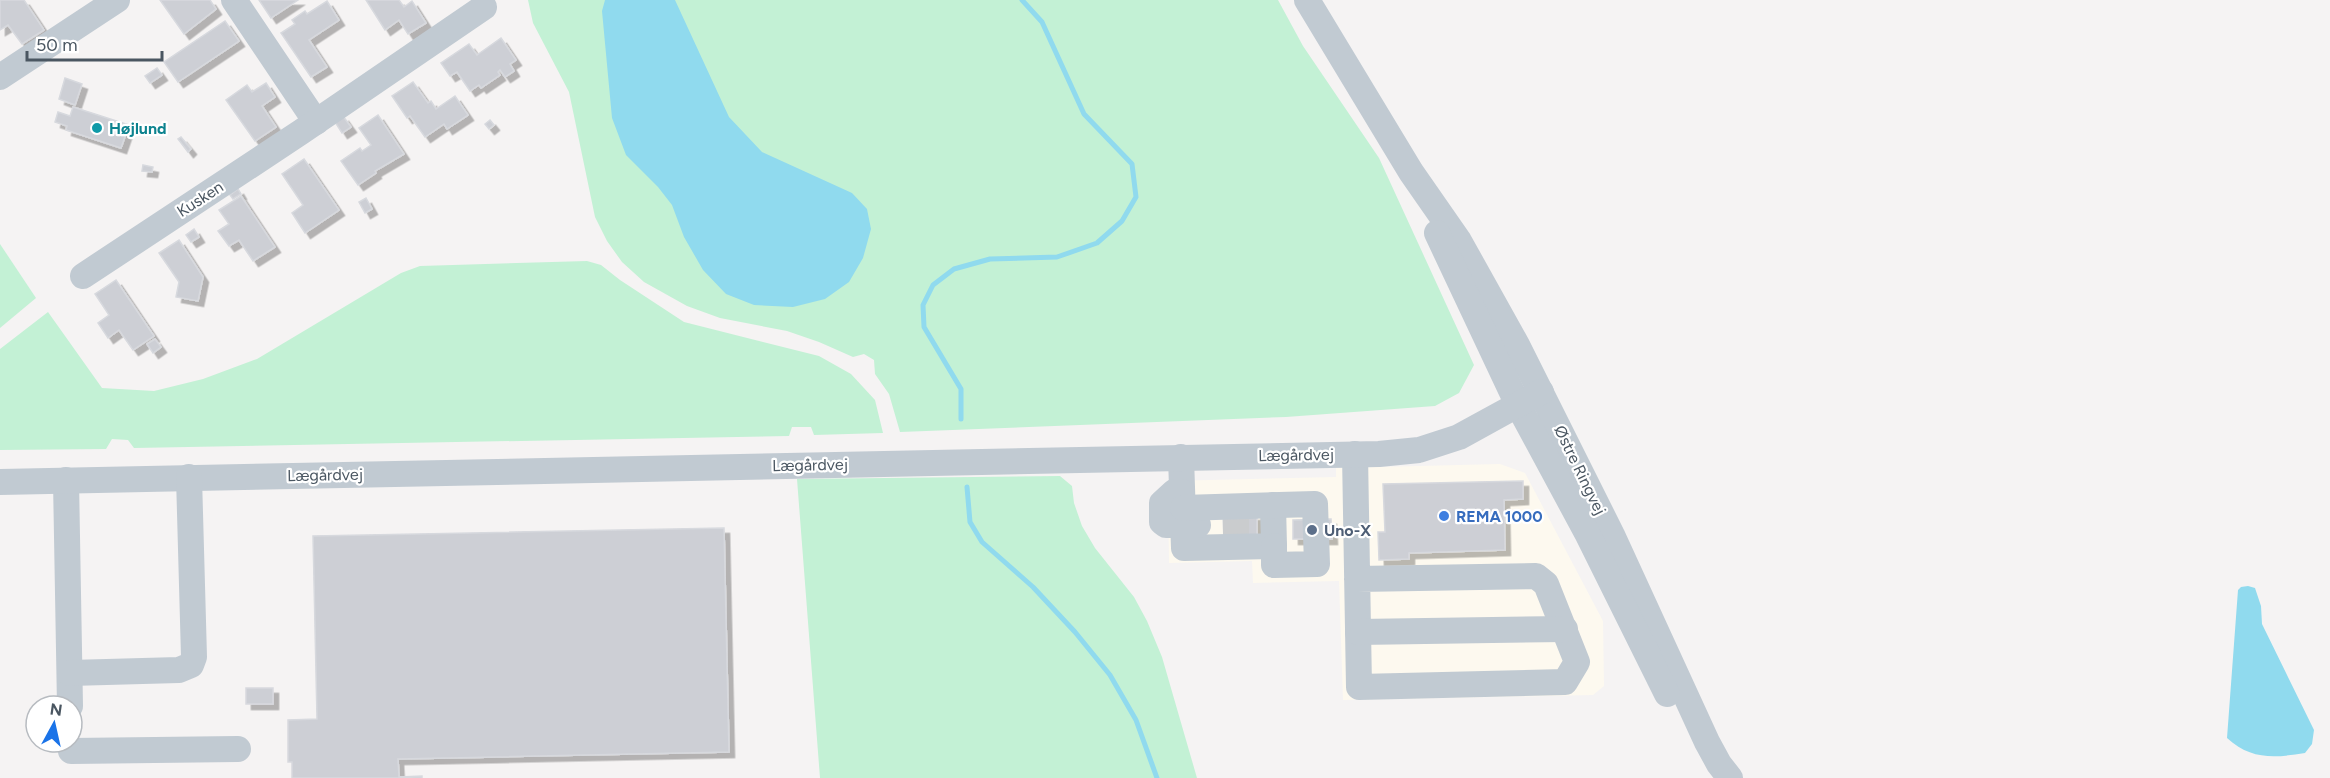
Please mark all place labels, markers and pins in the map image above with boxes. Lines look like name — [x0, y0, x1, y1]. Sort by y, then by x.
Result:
place label: Højlund — [109, 119, 167, 138]
marker: Højlund — [90, 121, 104, 135]
place label: REMA 1000 — [1456, 507, 1543, 526]
marker: REMA 1000 — [1437, 509, 1451, 523]
place label: Uno-X — [1324, 521, 1371, 540]
marker: Uno-X — [1305, 523, 1319, 537]

